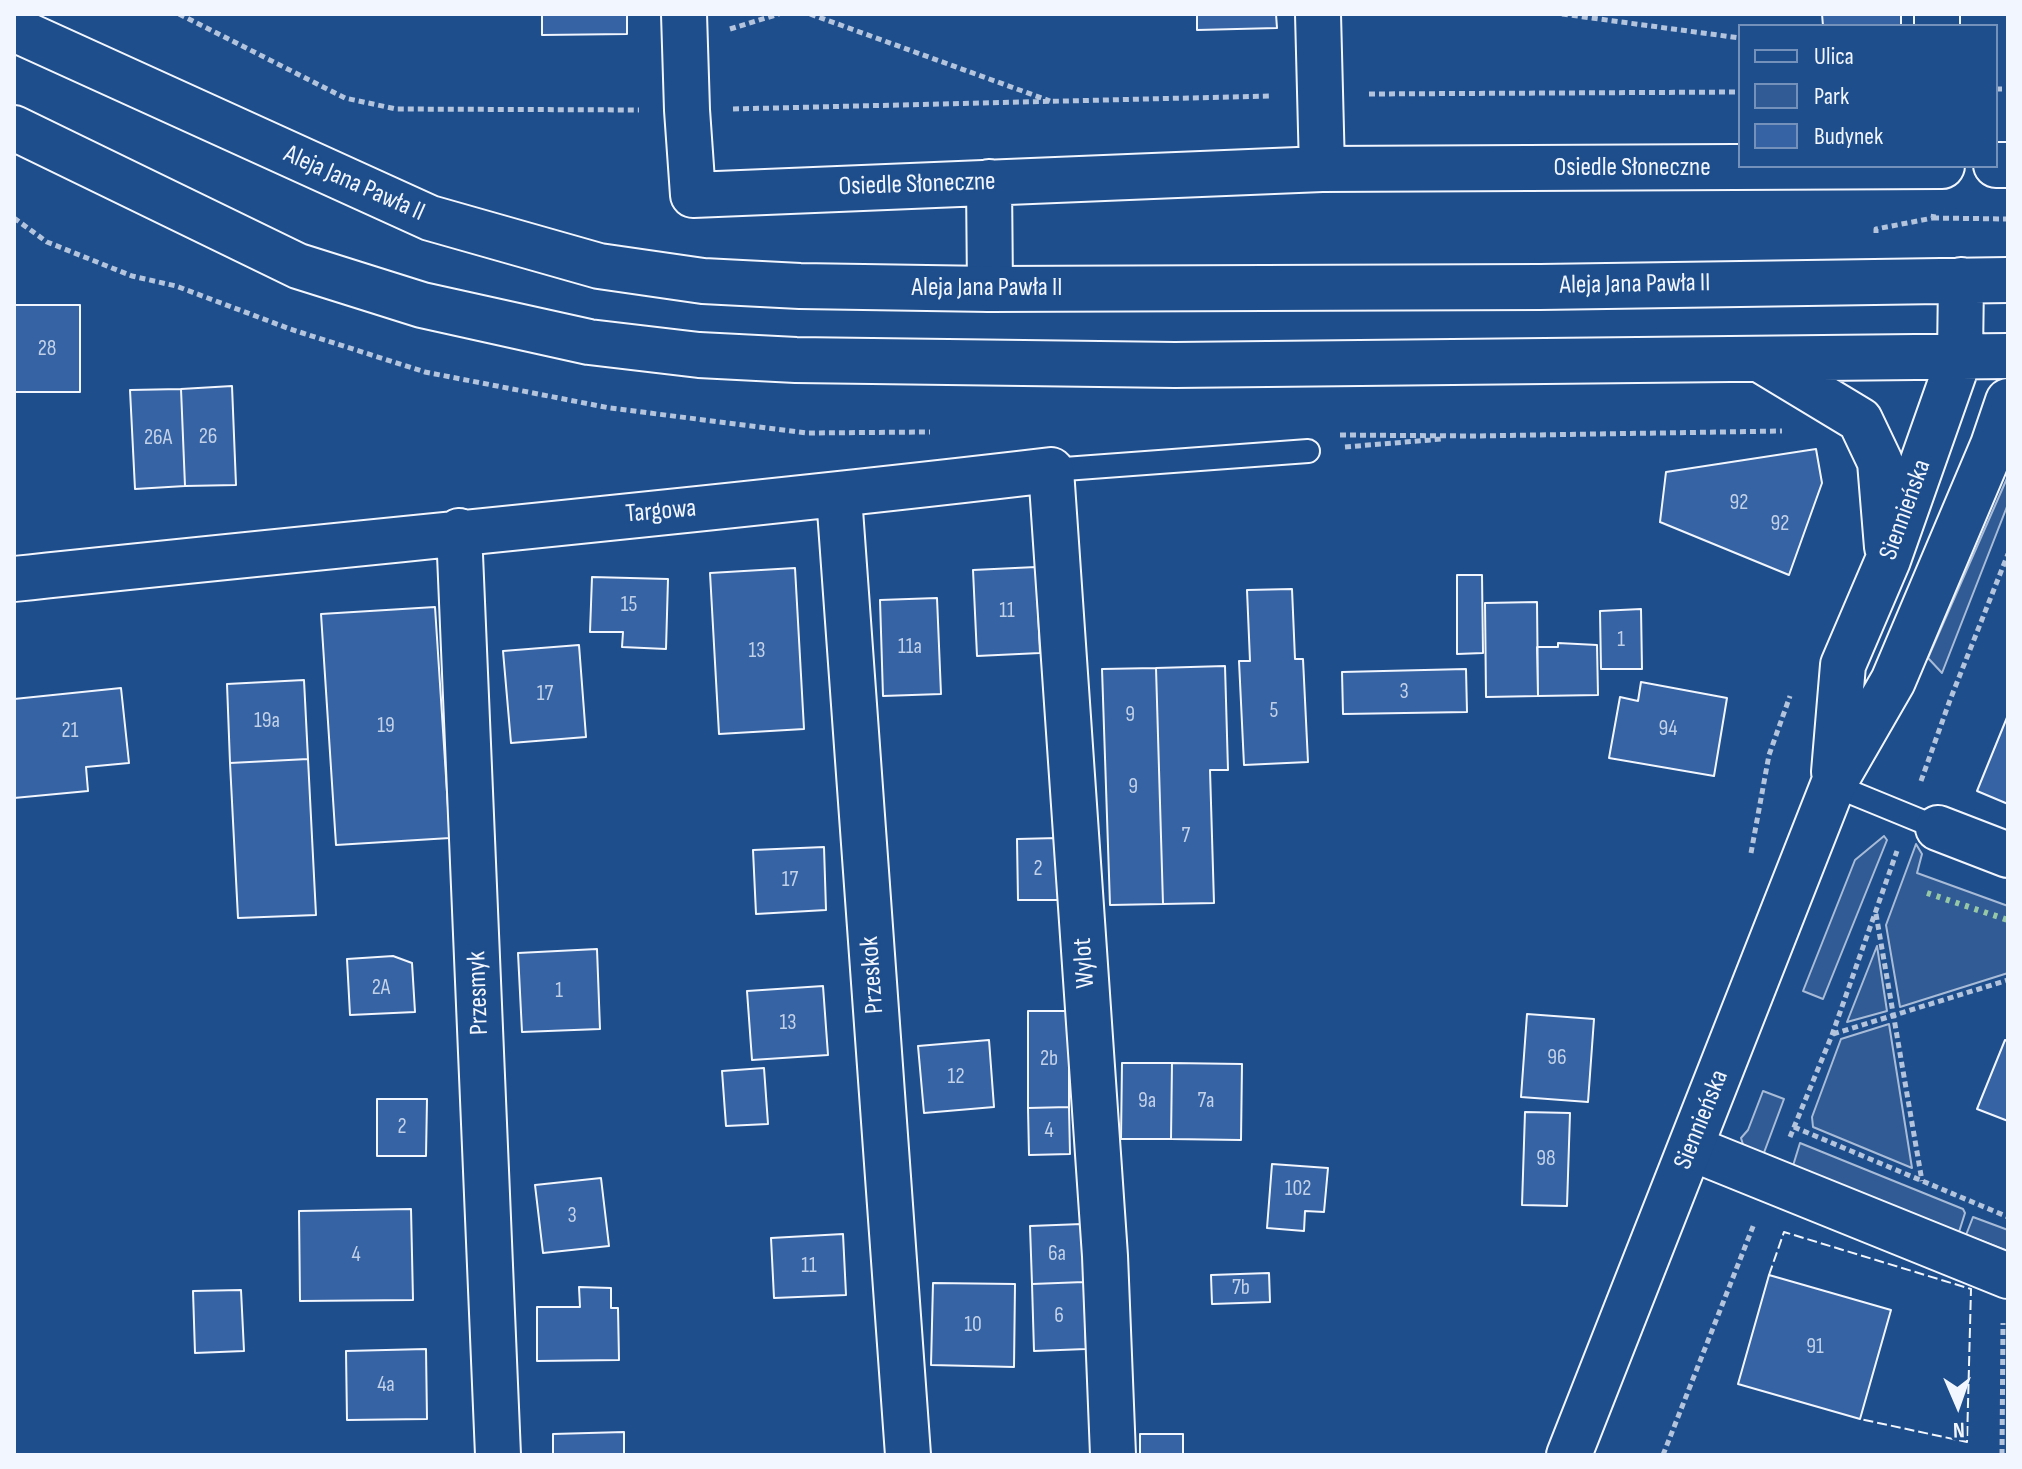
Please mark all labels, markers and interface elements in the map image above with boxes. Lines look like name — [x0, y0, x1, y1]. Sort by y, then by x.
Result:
legend — [1738, 24, 1998, 168]
text: Ulica — [1814, 42, 1854, 71]
text: Park — [1814, 82, 1849, 111]
text: Budynek — [1814, 122, 1883, 151]
street label: Aleja Jana Pawła II — [279, 139, 429, 229]
street label: Osiedle Słoneczne — [1553, 152, 1711, 184]
street label: Osiedle Słoneczne — [838, 167, 996, 203]
street label: Aleja Jana Pawła II — [1559, 268, 1711, 302]
street label: Aleja Jana Pawła II — [912, 272, 1062, 304]
house number: 28 — [38, 336, 56, 362]
house number: 26 — [199, 424, 217, 450]
house number: 26A — [144, 425, 172, 451]
street label: Siennieńska — [1873, 456, 1939, 564]
house number: 92 — [1730, 490, 1748, 516]
street label: Targowa — [624, 493, 698, 531]
house number: 92 — [1771, 511, 1789, 537]
house number: 15 — [621, 592, 637, 618]
house number: 11 — [999, 598, 1015, 624]
house number: 1 — [1617, 627, 1625, 653]
house number: 11a — [898, 634, 922, 660]
house number: 13 — [749, 638, 765, 664]
house number: 3 — [1399, 679, 1409, 705]
house number: 17 — [537, 681, 553, 707]
house number: 5 — [1270, 698, 1278, 724]
house number: 9 — [1125, 702, 1135, 728]
house number: 19a — [254, 708, 280, 734]
house number: 19 — [377, 713, 395, 739]
house number: 94 — [1659, 716, 1677, 742]
house number: 21 — [62, 718, 78, 744]
house number: 9 — [1128, 774, 1138, 800]
house number: 7 — [1182, 823, 1190, 849]
house number: 2 — [1033, 856, 1043, 882]
house number: 17 — [782, 867, 798, 893]
street label: Przeskok — [855, 935, 891, 1015]
street label: Wylot — [1068, 937, 1102, 989]
street label: Przesmyk — [462, 951, 496, 1035]
house number: 2A — [372, 975, 390, 1001]
house number: 1 — [555, 978, 563, 1004]
house number: 13 — [780, 1010, 796, 1036]
house number: 96 — [1547, 1045, 1567, 1071]
house number: 2b — [1040, 1046, 1058, 1072]
house number: 12 — [947, 1064, 965, 1090]
street label: Siennieńska — [1668, 1066, 1736, 1174]
house number: 9a — [1138, 1088, 1156, 1114]
house number: 7a — [1198, 1088, 1214, 1114]
house number: 2 — [397, 1114, 407, 1140]
house number: 4 — [1044, 1118, 1054, 1144]
house number: 98 — [1536, 1146, 1556, 1172]
house number: 102 — [1285, 1176, 1311, 1202]
house number: 3 — [567, 1203, 577, 1229]
house number: 6a — [1048, 1241, 1066, 1267]
house number: 4 — [351, 1242, 361, 1268]
house number: 11 — [801, 1253, 817, 1279]
house number: 7b — [1232, 1275, 1250, 1301]
house number: 6 — [1054, 1303, 1064, 1329]
house number: 10 — [964, 1312, 982, 1338]
house number: 91 — [1806, 1334, 1824, 1360]
north arrow — [1918, 1365, 1998, 1445]
house number: 4a — [377, 1372, 395, 1398]
text: N — [1953, 1416, 1965, 1443]

